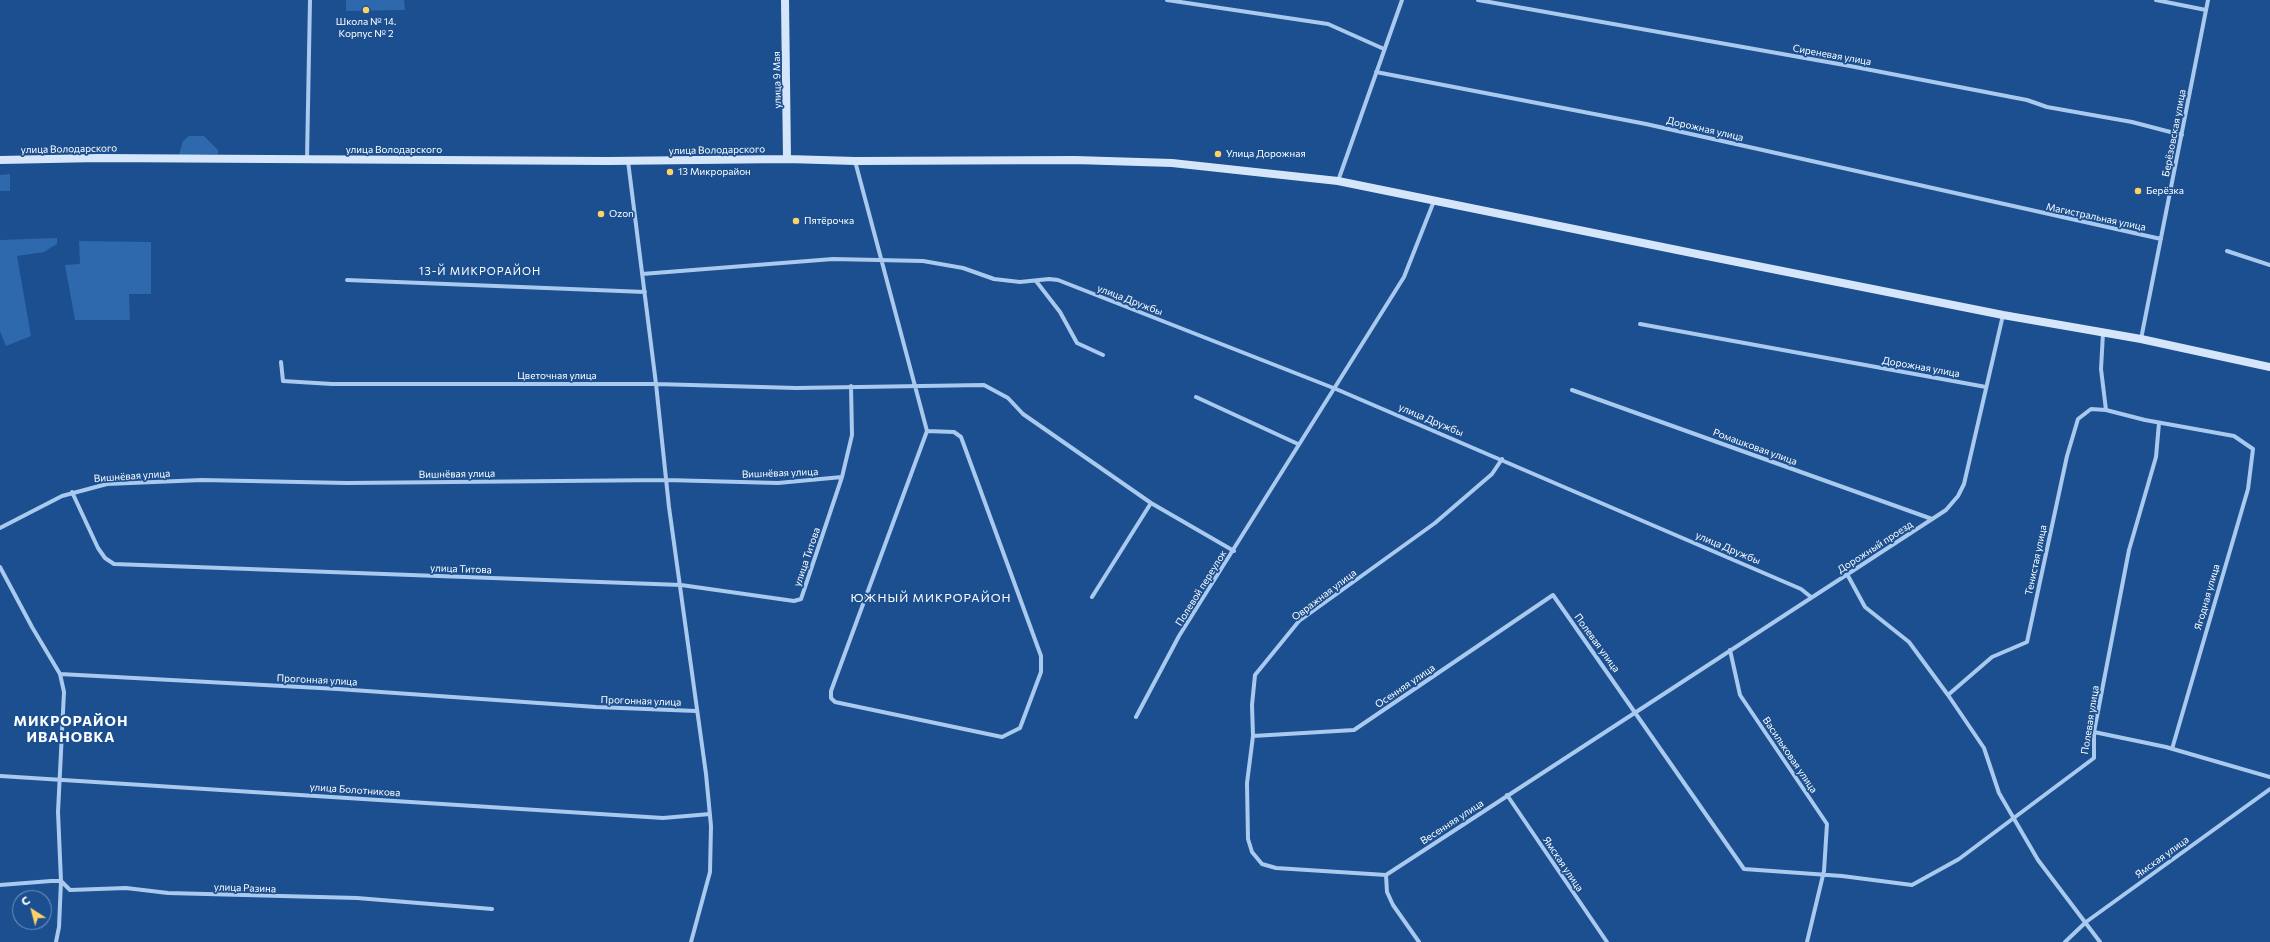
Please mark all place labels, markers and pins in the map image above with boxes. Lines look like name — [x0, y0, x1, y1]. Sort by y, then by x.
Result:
marker: Школа № 14. Корпус № 2 — [361, 5, 371, 15]
place label: Школа № 14. Корпус № 2 — [336, 16, 396, 40]
place label: Улица Дорожная — [1226, 148, 1306, 160]
marker: Улица Дорожная — [1213, 149, 1223, 159]
place label: 13 Микрорайон — [678, 166, 751, 178]
marker: 13 Микрорайон — [665, 167, 675, 177]
place label: Берёзка — [2146, 185, 2184, 197]
marker: Берёзка — [2133, 186, 2143, 196]
place label: Ozon — [609, 208, 634, 220]
marker: Ozon — [596, 209, 606, 219]
place label: Пятёрочка — [804, 215, 854, 227]
marker: Пятёрочка — [791, 216, 801, 226]

